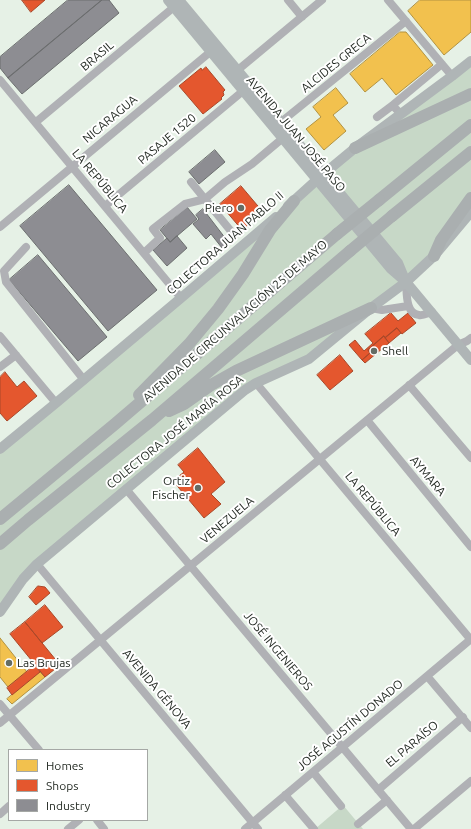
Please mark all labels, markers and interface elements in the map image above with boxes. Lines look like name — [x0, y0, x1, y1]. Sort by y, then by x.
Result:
street label: ALCIDES GRECA — [298, 30, 374, 96]
street label: BRASIL — [77, 38, 117, 74]
street label: AVENIDA JUAN JOSÉ PASO — [243, 73, 349, 195]
street label: NICARAGUA — [80, 92, 140, 146]
street label: PASAJE 1520 — [135, 110, 199, 168]
street label: LA REPÚBLICA — [69, 146, 131, 216]
street label: COLECTORA JUAN PABLO II — [164, 188, 286, 298]
place label: Piero — [205, 201, 233, 215]
marker: Piero — [236, 203, 246, 213]
street label: AVENIDA DE CIRCUNVALACIÓN 25 DE MAYO — [140, 237, 330, 405]
place label: Shell — [382, 344, 408, 358]
marker: Shell — [369, 346, 379, 356]
street label: COLECTORA JOSÉ MARÍA ROSA — [104, 372, 246, 492]
street label: AYMARA — [407, 453, 449, 499]
street label: LA REPÚBLICA — [342, 469, 404, 539]
place label: Ortiz Fischer — [152, 474, 190, 502]
marker: Ortiz Fischer — [193, 483, 203, 493]
street label: VENEZUELA — [197, 493, 257, 547]
street label: JOSÉ INGENIEROS — [241, 609, 315, 693]
street label: AVENIDA GÉNOVA — [120, 646, 194, 732]
place label: Las Brujas — [17, 656, 71, 670]
marker: Las Brujas — [4, 658, 14, 668]
street label: JOSÉ AGUSTÍN DONADO — [294, 676, 406, 774]
street label: EL PARAÍSO — [383, 718, 441, 770]
legend — [8, 749, 148, 821]
text: Homes — [46, 759, 84, 772]
text: Shops — [46, 779, 78, 792]
text: Industry — [46, 799, 90, 812]

